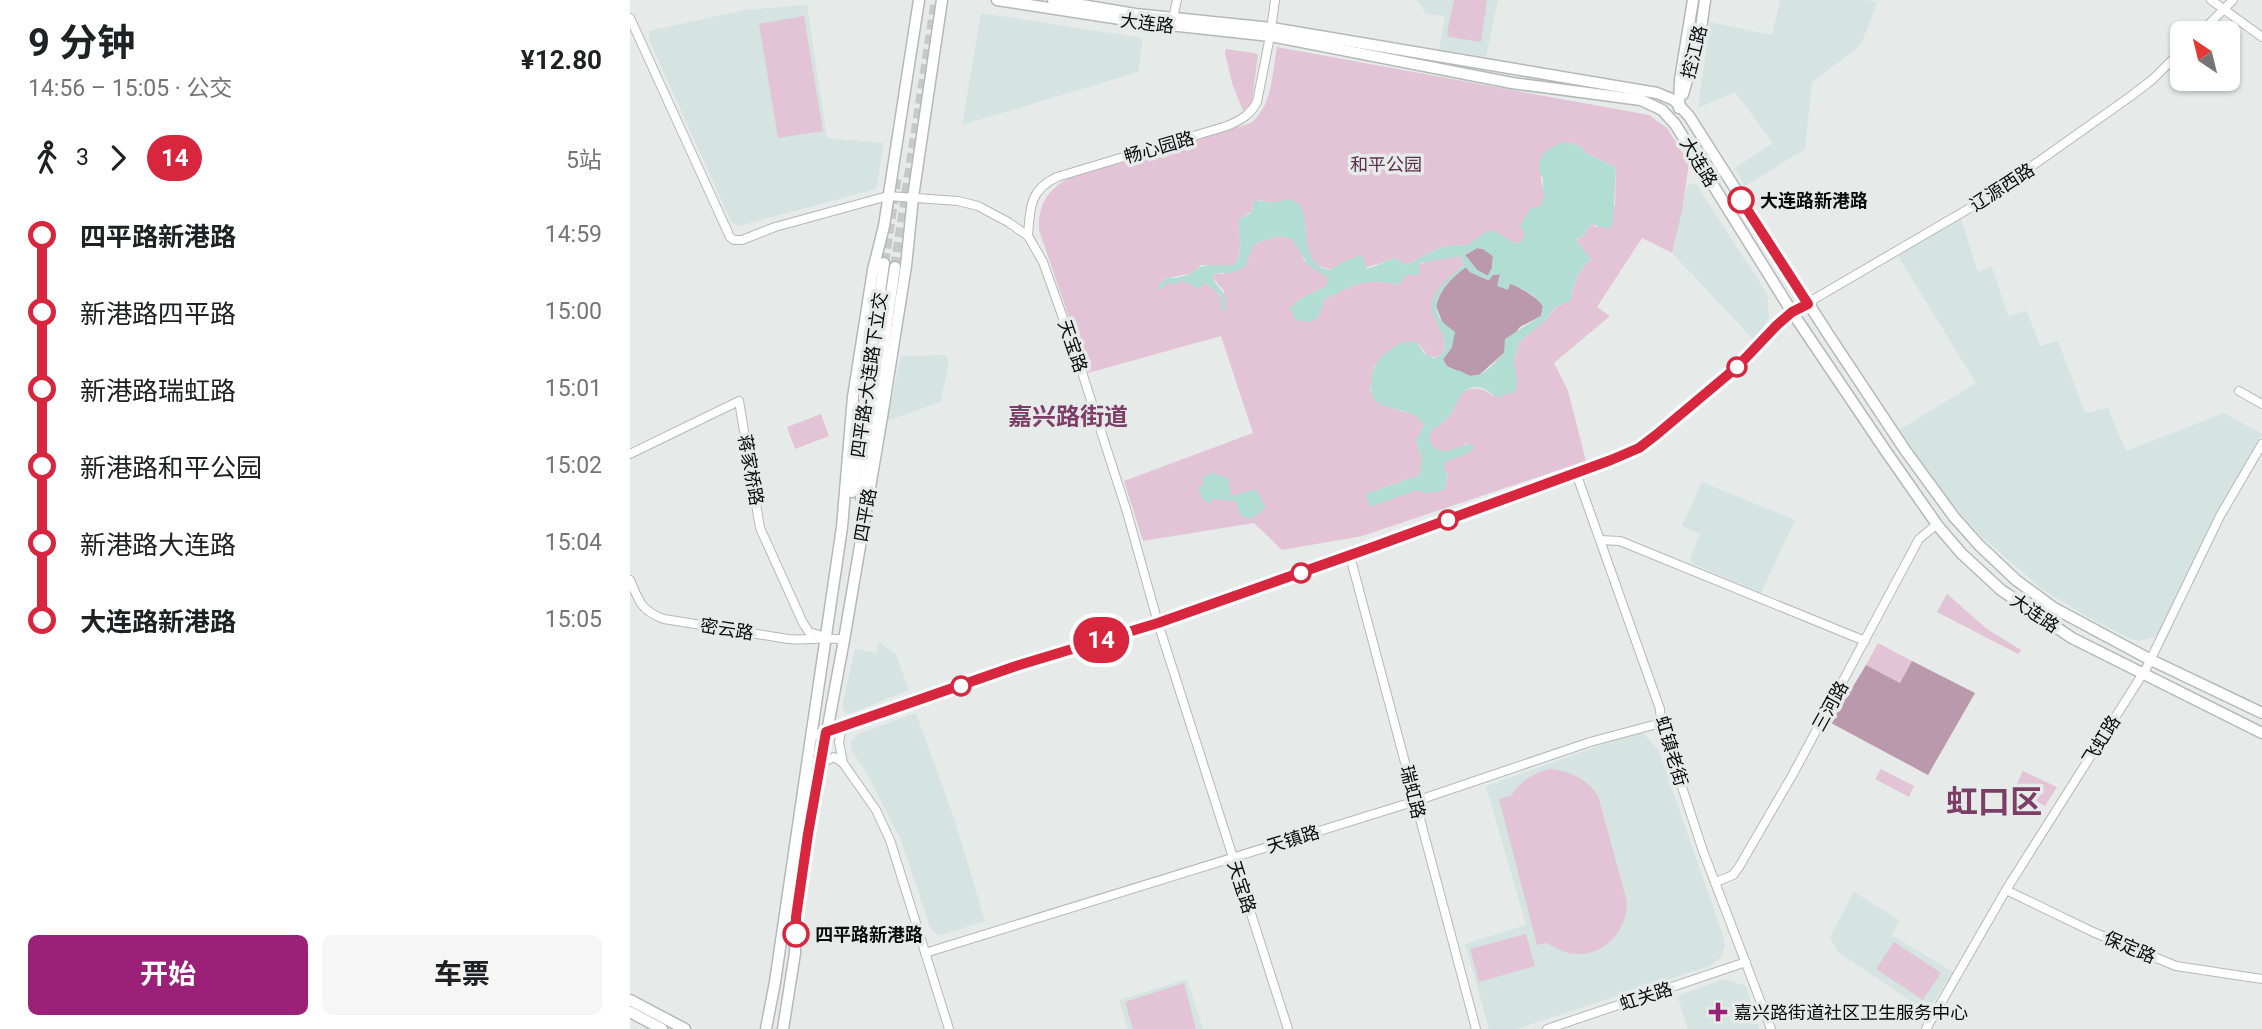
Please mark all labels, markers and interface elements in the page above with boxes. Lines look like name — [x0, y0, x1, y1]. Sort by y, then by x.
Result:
street label: 大连路 — [1119, 9, 1175, 37]
text: 9 分钟 — [28, 21, 135, 65]
north arrow — [2170, 21, 2240, 91]
map controls — [2170, 21, 2240, 91]
street label: 控江路 — [1677, 23, 1711, 81]
text: ¥12.80 — [521, 45, 602, 75]
text: 14:56 – 15:05 · 公交 — [28, 75, 232, 102]
street label: 畅心园路 — [1122, 127, 1196, 167]
street label: 大连路 — [1676, 133, 1722, 191]
icon: walk — [28, 139, 66, 177]
icon: forward — [99, 139, 137, 177]
text: 3 — [76, 144, 89, 171]
text: 14 — [161, 144, 188, 172]
text: 5站 — [566, 147, 602, 174]
park label: 和平公园 — [1350, 154, 1422, 175]
street label: 辽源西路 — [1966, 159, 2038, 215]
marker: 大连路新港路 — [1728, 187, 1754, 213]
place label: 大连路新港路 — [1760, 190, 1868, 211]
text: 14:59 — [545, 221, 602, 248]
text: 四平路新港路 — [80, 222, 236, 252]
street label: 四平路-大连路下立交 — [847, 291, 891, 459]
text: 15:00 — [545, 298, 602, 325]
text: 新港路四平路 — [80, 299, 236, 329]
street label: 天宝路 — [1054, 317, 1092, 375]
unlabelled marker — [1727, 357, 1747, 377]
text: 15:01 — [545, 375, 602, 402]
text: 新港路瑞虹路 — [80, 376, 236, 406]
district label: 嘉兴路街道 — [1008, 403, 1128, 431]
street label: 蒋家桥路 — [734, 433, 768, 507]
text: 15:02 — [545, 452, 602, 479]
text: 新港路和平公园 — [80, 453, 262, 483]
street label: 四平路 — [850, 487, 880, 543]
unlabelled marker — [1438, 510, 1458, 530]
text: 15:04 — [545, 529, 602, 556]
text: 新港路大连路 — [80, 530, 236, 560]
unlabelled marker — [1291, 563, 1311, 583]
street label: 大连路 — [2007, 589, 2063, 637]
text: 15:05 — [545, 606, 602, 633]
text: 大连路新港路 — [80, 607, 236, 637]
street label: 密云路 — [699, 614, 755, 644]
line badge: 14 — [1070, 617, 1133, 663]
text: 14 — [1087, 626, 1115, 654]
unlabelled marker — [951, 676, 971, 696]
street label: 三河路 — [1808, 677, 1852, 735]
street label: 飞虹路 — [2078, 712, 2124, 768]
street label: 虹镇老街 — [1652, 714, 1692, 788]
street label: 瑞虹路 — [1396, 763, 1430, 821]
district label: 虹口区 — [1946, 783, 2042, 821]
street label: 天镇路 — [1264, 821, 1322, 857]
street label: 天宝路 — [1224, 858, 1260, 916]
marker: 四平路新港路 — [783, 921, 809, 947]
place label: 四平路新港路 — [815, 924, 923, 945]
street label: 保定路 — [2101, 927, 2159, 967]
button: 开始 — [28, 935, 308, 1015]
button: 车票 — [322, 935, 602, 1015]
street label: 虹关路 — [1617, 978, 1675, 1014]
marker: 嘉兴路街道社区卫生服务中心 — [1708, 1002, 1728, 1022]
place label: 嘉兴路街道社区卫生服务中心 — [1734, 1002, 1968, 1023]

